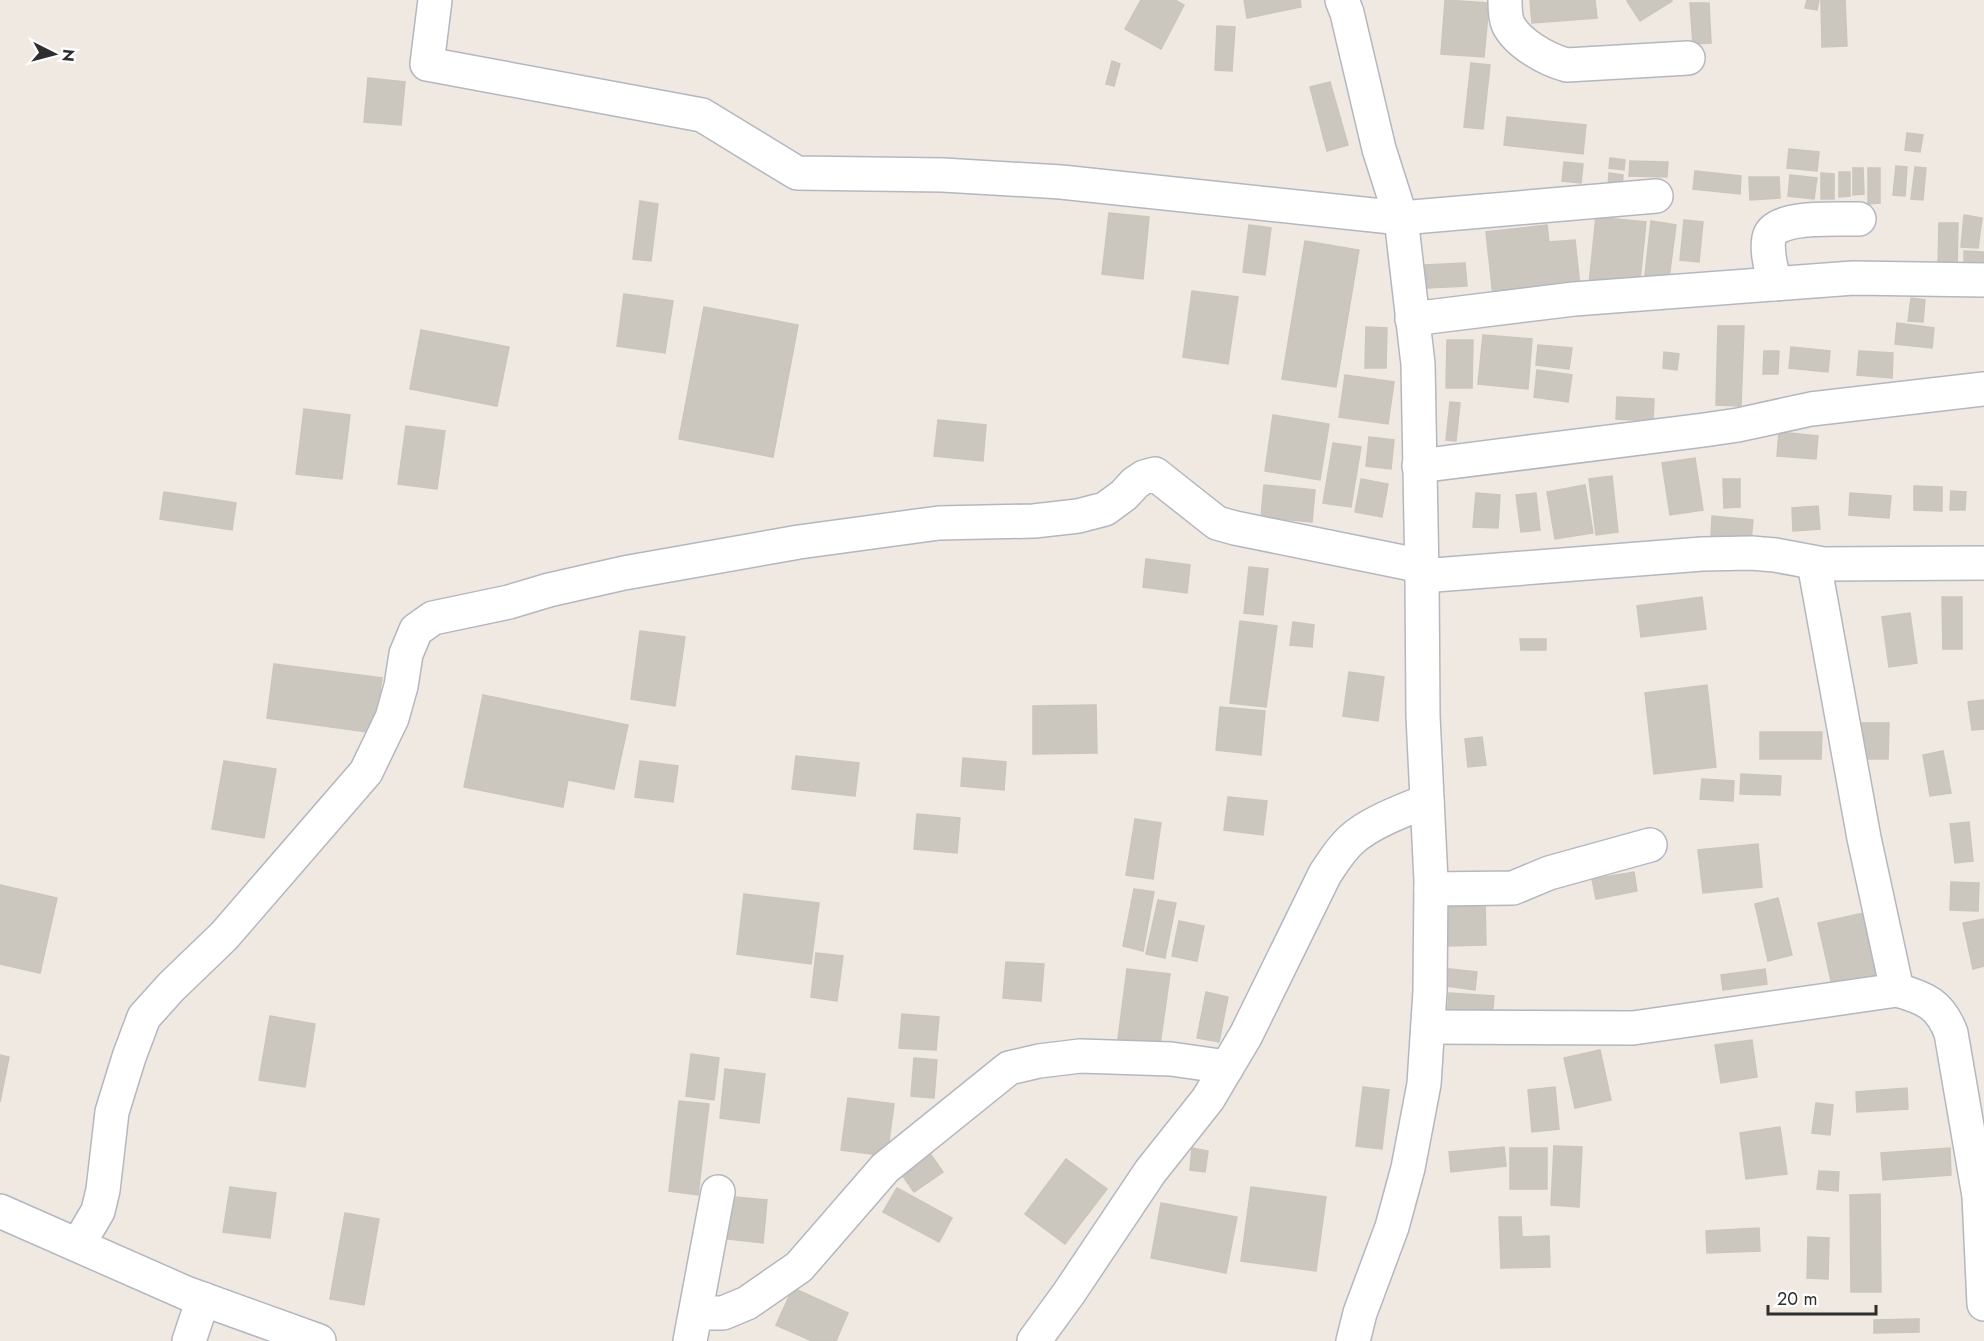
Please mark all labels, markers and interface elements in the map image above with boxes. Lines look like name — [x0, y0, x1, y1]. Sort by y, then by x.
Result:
north arrow — [24, 24, 84, 84]
text: N — [56, 48, 81, 63]
scale bar — [1768, 1278, 1876, 1316]
text: 20 m — [1777, 1286, 1817, 1312]

